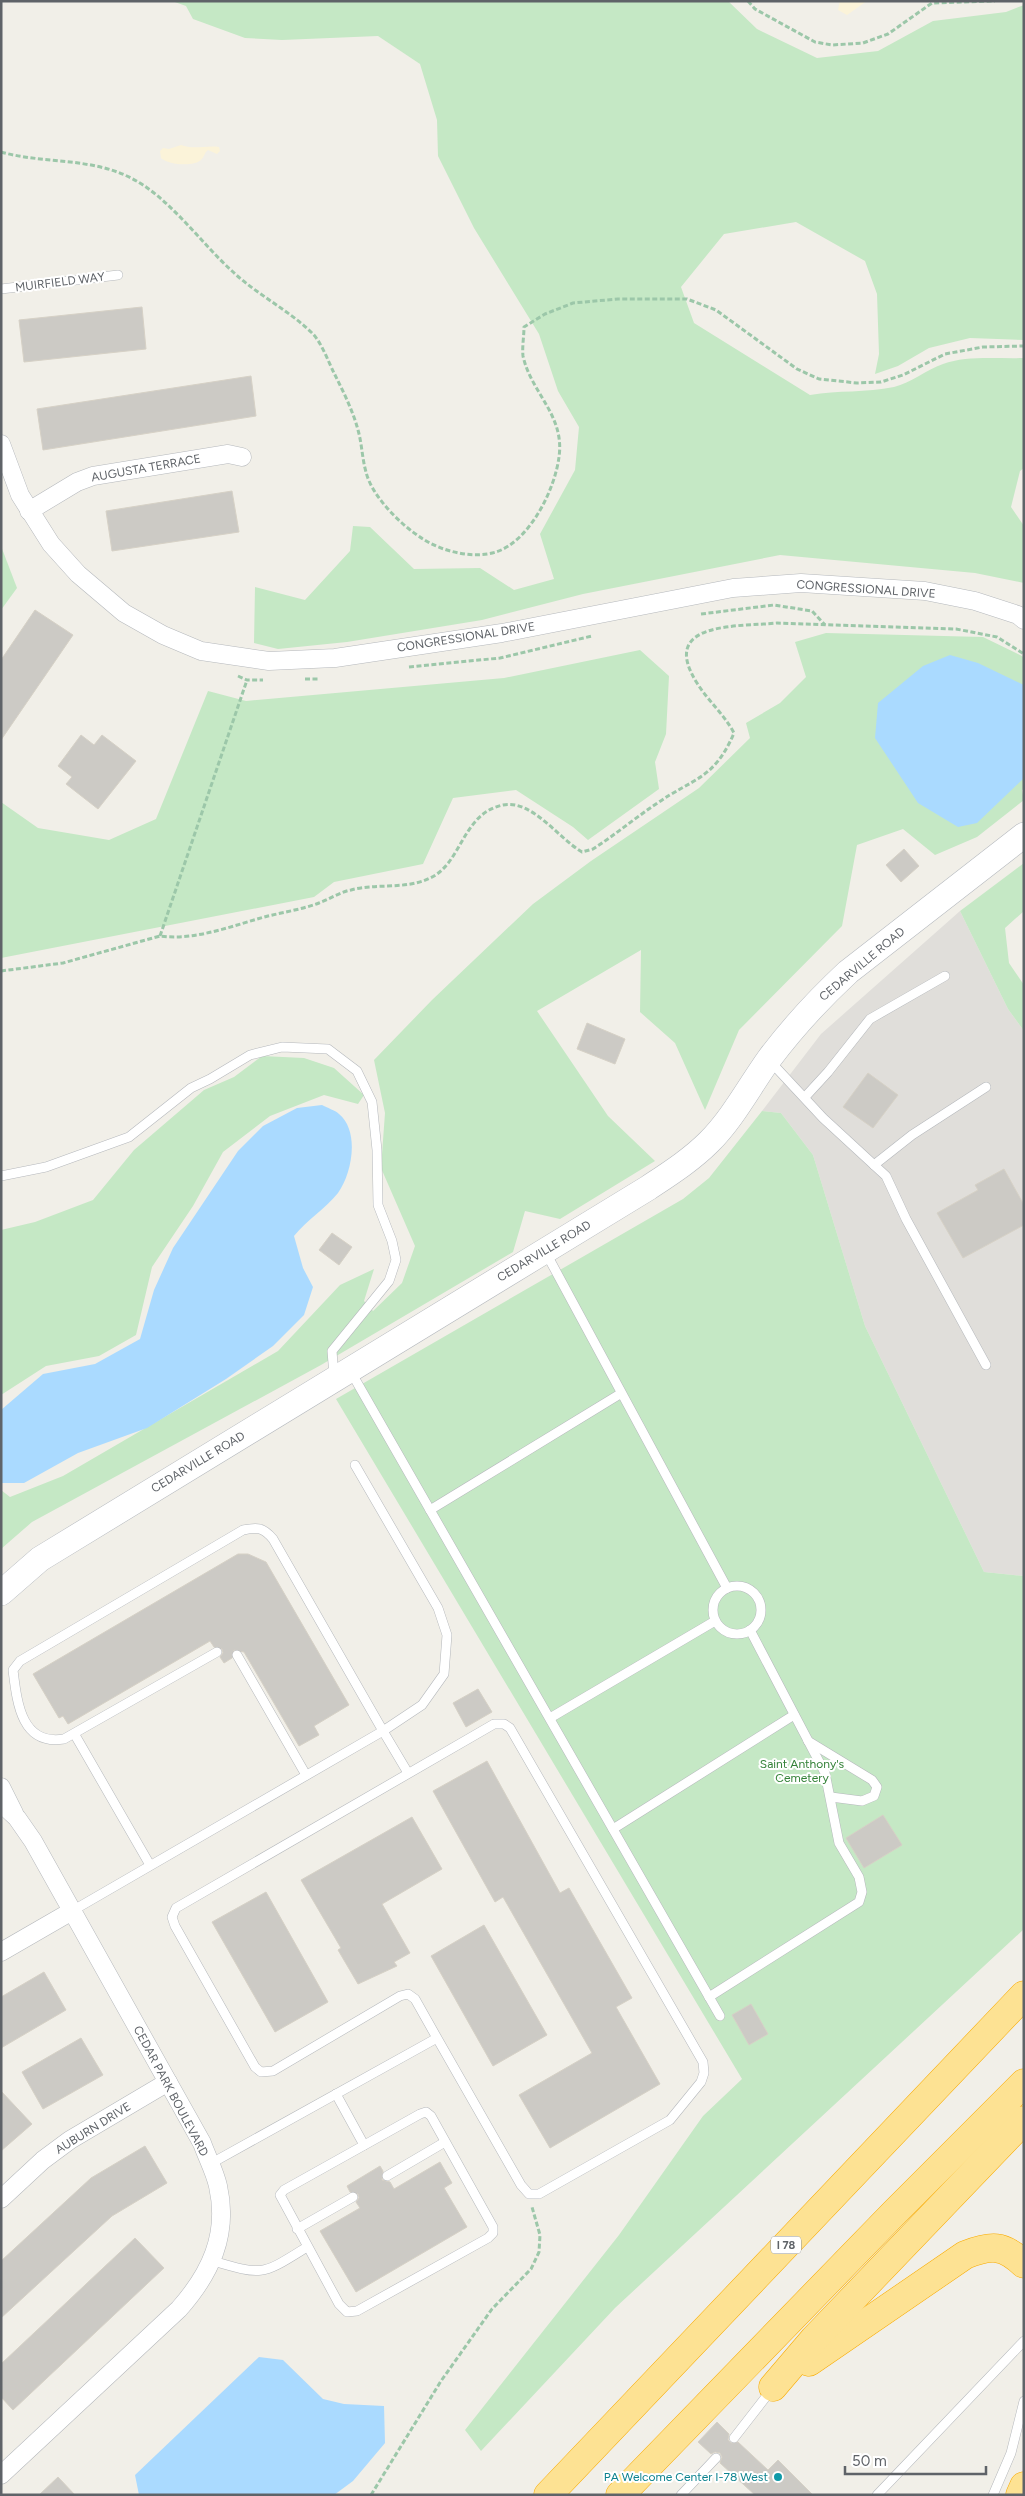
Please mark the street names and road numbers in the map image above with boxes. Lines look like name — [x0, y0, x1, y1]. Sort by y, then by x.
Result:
street label: MUIRFIELD WAY — [14, 269, 106, 294]
street label: AUGUSTA TERRACE — [90, 451, 202, 485]
street label: CONGRESSIONAL DRIVE — [796, 577, 936, 601]
street label: CONGRESSIONAL DRIVE — [396, 619, 536, 655]
street label: CEDARVILLE ROAD — [817, 924, 907, 1004]
street label: CEDARVILLE ROAD — [495, 1217, 593, 1285]
street label: CEDARVILLE ROAD — [149, 1428, 247, 1496]
street label: CEDAR PARK BOULEVARD — [131, 2023, 211, 2159]
street label: AUBURN DRIVE — [53, 2099, 133, 2157]
road number: I 78 — [771, 2236, 801, 2254]

